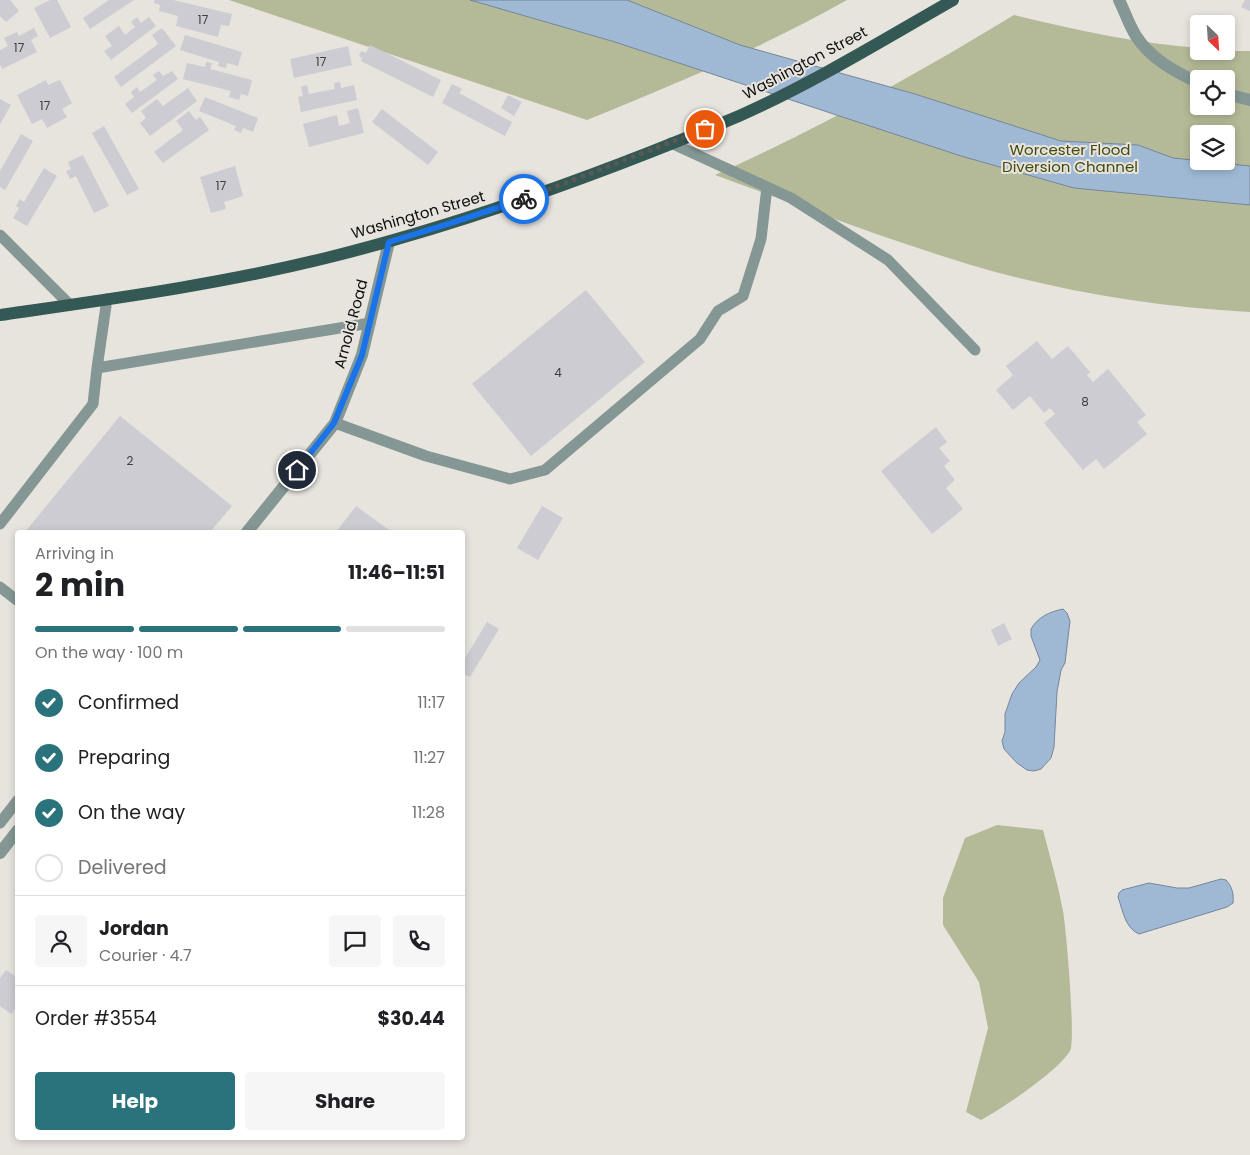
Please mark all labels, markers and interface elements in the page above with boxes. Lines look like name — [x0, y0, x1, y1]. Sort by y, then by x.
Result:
house number: 17 — [198, 11, 209, 28]
north arrow — [1190, 15, 1235, 60]
map controls — [1190, 15, 1235, 170]
street label: Washington Street — [739, 21, 871, 104]
house number: 17 — [14, 39, 25, 56]
house number: 17 — [316, 53, 327, 70]
button: locate — [1190, 70, 1235, 115]
house number: 17 — [40, 97, 51, 114]
pin — [684, 108, 726, 150]
icon: bag — [691, 115, 719, 143]
button: layers — [1190, 125, 1235, 170]
park label: Worcester Flood Diversion Channel — [1002, 139, 1138, 177]
courier — [499, 174, 549, 224]
house number: 17 — [216, 177, 227, 194]
street label: Washington Street — [349, 185, 487, 244]
icon: bike — [510, 185, 538, 213]
street label: Arnold Road — [329, 277, 373, 371]
house number: 4 — [554, 364, 562, 381]
house number: 8 — [1081, 393, 1089, 410]
pin — [276, 449, 318, 491]
house number: 2 — [127, 452, 134, 469]
icon: home — [283, 456, 311, 484]
text: Arriving in — [35, 542, 114, 565]
text: 11:46–11:51 — [348, 559, 445, 586]
text: 2 min — [35, 562, 125, 607]
text: On the way · 100 m — [35, 641, 183, 664]
icon: check — [35, 689, 63, 717]
text: Confirmed — [78, 689, 179, 716]
text: 11:17 — [417, 691, 445, 714]
icon: check — [35, 744, 63, 772]
text: Preparing — [78, 744, 170, 771]
text: 11:27 — [413, 746, 445, 769]
icon: check — [35, 799, 63, 827]
text: On the way — [78, 799, 185, 826]
text: 11:28 — [412, 801, 445, 824]
text: Delivered — [78, 854, 167, 881]
button: person — [35, 915, 87, 967]
text: Jordan — [99, 915, 169, 942]
button: chat — [329, 915, 381, 967]
button: phone — [393, 915, 445, 967]
text: Courier · 4.7 — [99, 944, 192, 967]
text: Order #3554 — [35, 1005, 157, 1032]
text: $30.44 — [378, 1005, 445, 1032]
button: Help — [35, 1072, 235, 1130]
button: Share — [245, 1072, 445, 1130]

